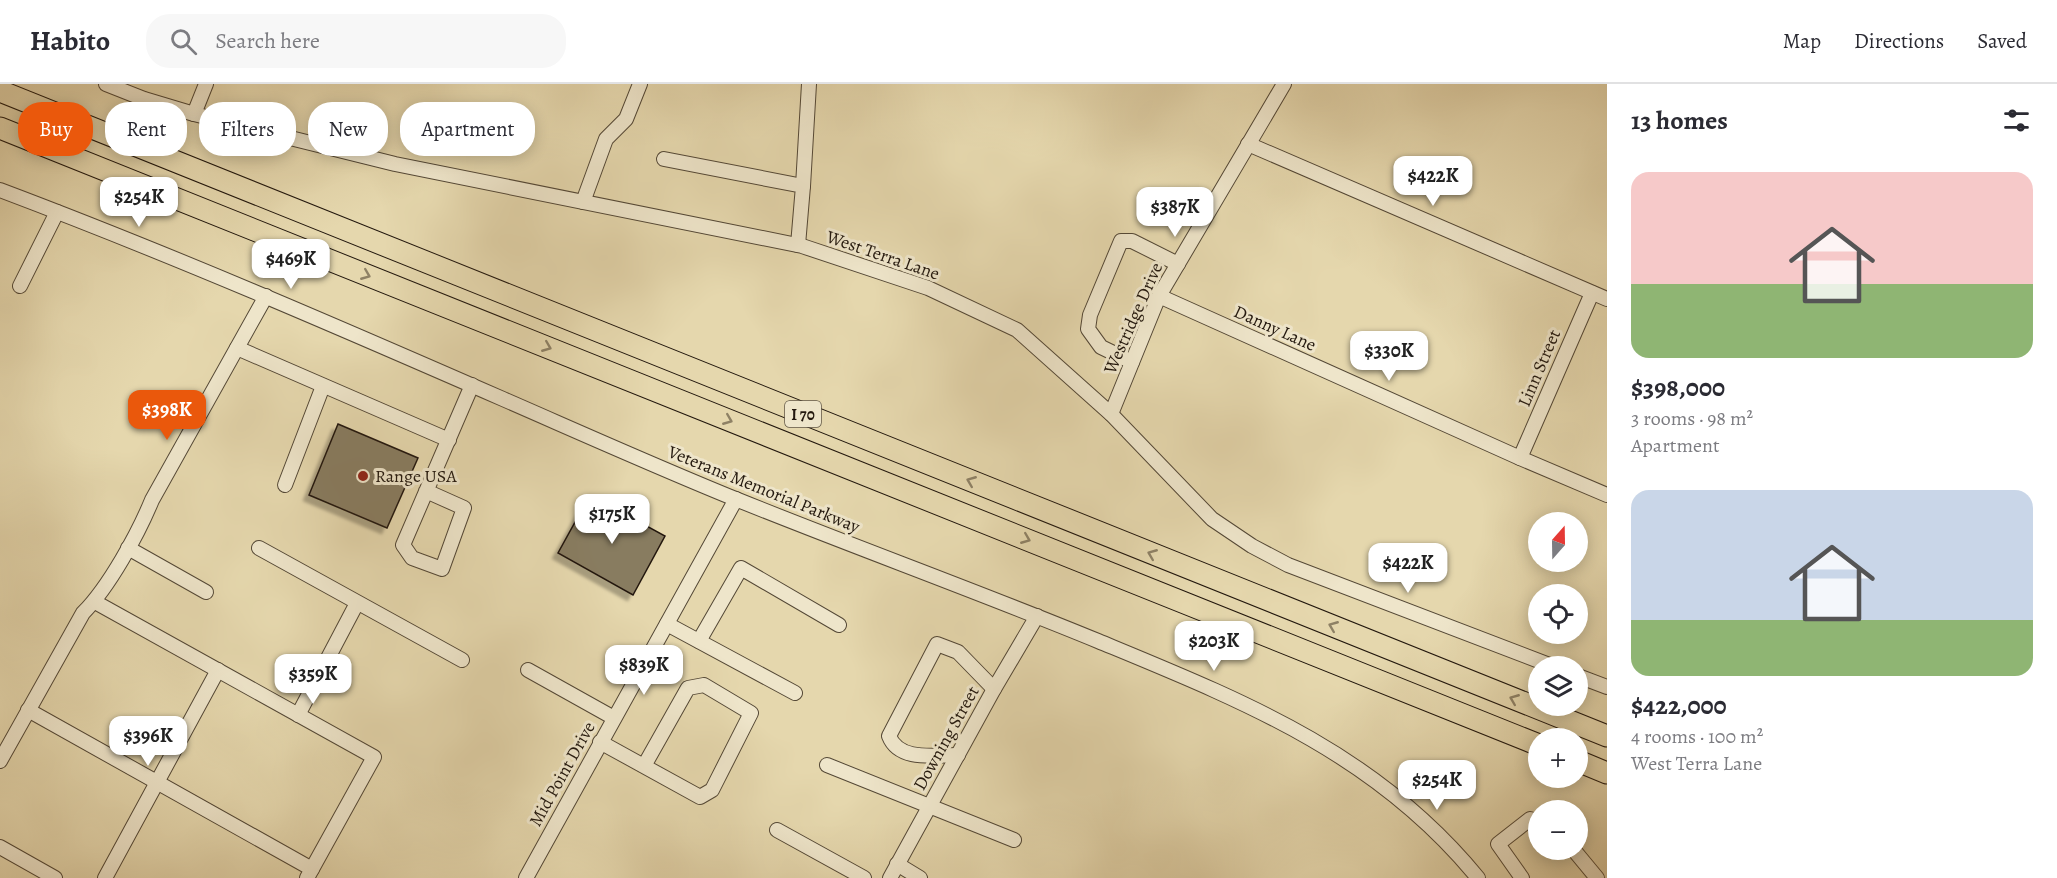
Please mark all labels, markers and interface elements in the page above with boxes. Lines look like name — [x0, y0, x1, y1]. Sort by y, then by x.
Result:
search box — [146, 14, 566, 68]
text: Habito — [30, 22, 110, 60]
icon: search — [167, 25, 200, 58]
text: Search here — [215, 26, 320, 56]
text: Map — [1783, 27, 1821, 55]
text: Directions — [1854, 27, 1944, 55]
text: Saved — [1977, 27, 2027, 55]
chip: Buy — [18, 102, 93, 156]
chip: Rent — [105, 102, 187, 156]
chip: Filters — [199, 102, 296, 156]
chip: New — [308, 102, 388, 156]
chip: Apartment — [400, 102, 535, 156]
text: 13 homes — [1631, 103, 1728, 138]
icon: filters — [2000, 104, 2033, 137]
pin: $422K — [1391, 156, 1475, 207]
text: $422K — [1407, 162, 1459, 189]
pin: $254K — [97, 177, 181, 228]
text: $254K — [114, 183, 164, 210]
pin: $387K — [1133, 187, 1217, 238]
text: $387K — [1150, 193, 1200, 220]
icon: home — [1778, 211, 1886, 319]
street label: West Terra Lane — [822, 224, 943, 286]
pin: $469K — [249, 239, 333, 290]
text: $469K — [266, 245, 316, 272]
street label: Westridge Drive — [1097, 259, 1168, 378]
one-way arrow — [360, 268, 371, 280]
street label: Danny Lane — [1230, 299, 1320, 357]
street label: Linn Street — [1512, 326, 1566, 410]
pin: $330K — [1347, 331, 1431, 382]
text: $330K — [1364, 337, 1414, 364]
one-way arrow — [541, 340, 552, 352]
text: $398,000 — [1631, 370, 1725, 405]
pin: $398K — [125, 390, 209, 441]
text: $398K — [142, 396, 192, 423]
road number: I 70 — [785, 401, 821, 427]
text: 3 rooms · 98 m² — [1631, 405, 1753, 432]
one-way arrow — [722, 413, 733, 425]
text: Apartment — [1631, 432, 1720, 459]
street label: Veterans Memorial Parkway — [664, 439, 864, 539]
place label: Range USA — [375, 464, 457, 488]
marker: Range USA — [356, 469, 370, 483]
one-way arrow — [966, 476, 977, 488]
pin: $175K — [570, 494, 654, 545]
text: $175K — [589, 500, 635, 527]
north arrow — [1528, 512, 1588, 572]
map controls — [1528, 512, 1588, 860]
icon: home — [1778, 529, 1886, 637]
one-way arrow — [1020, 532, 1031, 544]
pin: $422K — [1366, 543, 1450, 594]
one-way arrow — [1147, 549, 1158, 561]
text: $422K — [1382, 549, 1434, 576]
button: locate — [1528, 584, 1588, 644]
pin: $203K — [1172, 621, 1256, 672]
one-way arrow — [1328, 621, 1339, 633]
text: $203K — [1189, 627, 1239, 654]
pin: $839K — [602, 645, 686, 696]
text: $839K — [619, 651, 669, 678]
pin: $359K — [271, 654, 355, 705]
button: layers — [1528, 656, 1588, 716]
text: $359K — [289, 660, 337, 687]
street label: Downing Street — [907, 682, 985, 794]
text: $422,000 — [1631, 688, 1727, 723]
one-way arrow — [1509, 693, 1519, 706]
pin: $396K — [106, 716, 190, 767]
street label: Mid Point Drive — [523, 717, 601, 831]
text: $396K — [123, 722, 173, 749]
text: 4 rooms · 100 m² — [1631, 723, 1763, 750]
button: + — [1528, 728, 1588, 788]
text: West Terra Lane — [1631, 750, 1762, 777]
pin: $254K — [1395, 760, 1479, 811]
text: $254K — [1412, 766, 1462, 793]
button: − — [1528, 800, 1588, 860]

